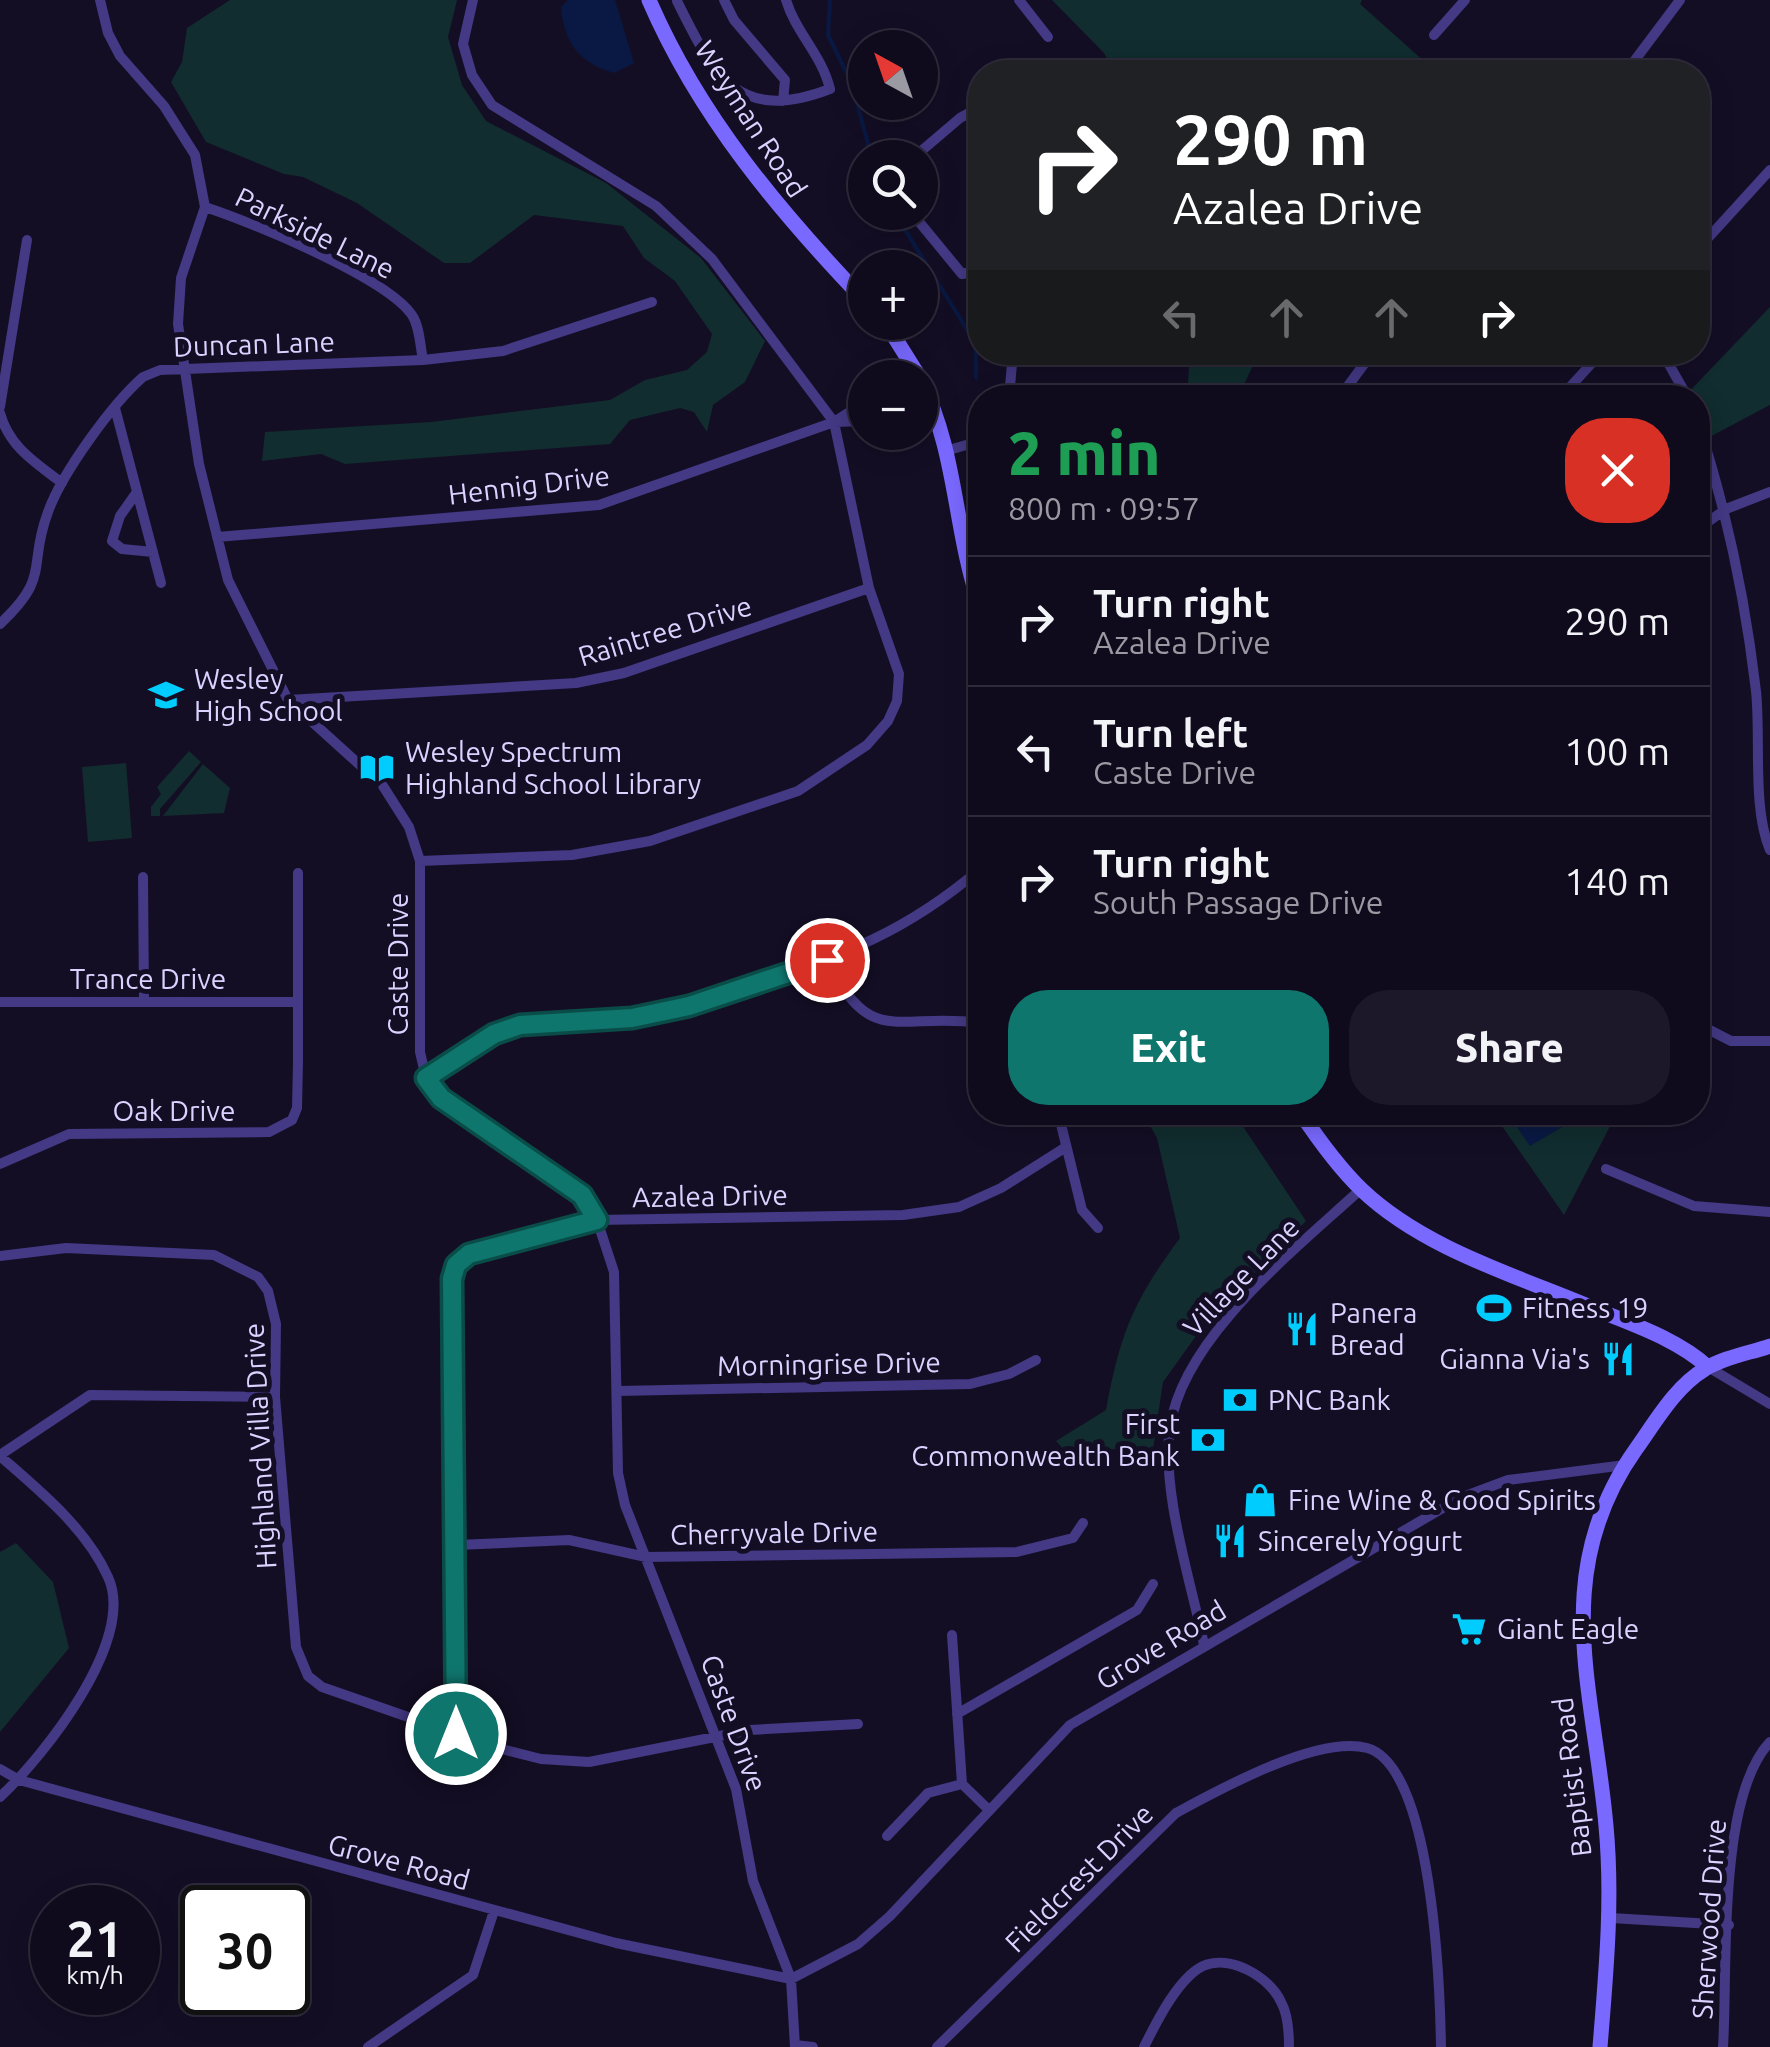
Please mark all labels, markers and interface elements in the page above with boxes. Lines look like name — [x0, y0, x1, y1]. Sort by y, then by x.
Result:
north arrow — [848, 30, 938, 120]
map controls — [848, 30, 938, 450]
street label: Weyman Road — [689, 35, 813, 203]
icon: right — [1008, 100, 1138, 230]
text: 290 m — [1173, 100, 1368, 178]
button: search — [848, 140, 938, 230]
street label: Parkside Lane — [231, 181, 400, 284]
text: Azalea Drive — [1173, 182, 1423, 233]
button: + — [848, 250, 938, 340]
icon: left — [1154, 290, 1209, 345]
icon: ahead — [1259, 290, 1314, 345]
icon: ahead — [1364, 290, 1419, 345]
icon: right — [1469, 290, 1524, 345]
street label: Duncan Lane — [173, 325, 335, 362]
button: − — [848, 360, 938, 450]
button: close — [1565, 418, 1670, 523]
text: 2 min — [1008, 419, 1161, 486]
street label: Hennig Drive — [446, 459, 611, 510]
text: 800 m · 09:57 — [1008, 490, 1200, 526]
text: Turn right — [1093, 582, 1270, 624]
street label: Raintree Drive — [574, 589, 755, 672]
icon: right — [1008, 594, 1063, 649]
text: 290 m — [1564, 600, 1670, 642]
text: Azalea Drive — [1093, 624, 1271, 660]
place label: Wesley High School — [194, 663, 343, 726]
school or university icon: Wesley High School — [147, 676, 185, 714]
text: Turn left — [1093, 712, 1248, 754]
icon: left — [1008, 724, 1063, 779]
text: 100 m — [1564, 730, 1670, 772]
place label: Wesley Spectrum Highland School Library — [405, 736, 701, 799]
library icon: Wesley Spectrum Highland School Library — [358, 749, 396, 787]
text: Caste Drive — [1093, 754, 1256, 790]
text: Turn right — [1093, 842, 1270, 884]
icon: right — [1008, 854, 1063, 909]
text: 140 m — [1564, 860, 1670, 902]
text: South Passage Drive — [1093, 884, 1384, 920]
street label: Caste Drive — [382, 893, 413, 1035]
pin — [785, 918, 870, 1003]
icon: arrive — [800, 933, 855, 988]
street label: Trance Drive — [70, 963, 226, 994]
button: Exit — [1008, 990, 1329, 1105]
button: Share — [1349, 990, 1670, 1105]
street label: Oak Drive — [113, 1095, 235, 1126]
street label: Azalea Drive — [632, 1179, 788, 1212]
street label: Village Lane — [1176, 1211, 1305, 1342]
sports icon: Fitness 19 — [1475, 1289, 1513, 1327]
place label: Fitness 19 — [1522, 1292, 1648, 1323]
place label: Panera Bread — [1330, 1297, 1417, 1360]
restaurant icon: Panera Bread — [1283, 1310, 1321, 1348]
street label: Highland Villa Drive — [238, 1322, 281, 1570]
restaurant icon: Gianna Via's — [1599, 1340, 1637, 1378]
place label: Gianna Via's — [1439, 1343, 1590, 1374]
street label: Morningrise Drive — [717, 1346, 941, 1381]
bank icon: PNC Bank — [1221, 1381, 1259, 1419]
place label: PNC Bank — [1268, 1384, 1391, 1415]
place label: First Commonwealth Bank — [911, 1408, 1180, 1471]
bank icon: First Commonwealth Bank — [1189, 1421, 1227, 1459]
shop icon: Fine Wine & Good Spirits — [1241, 1481, 1279, 1519]
place label: Fine Wine & Good Spirits — [1288, 1484, 1596, 1515]
street label: Cherryvale Drive — [670, 1515, 878, 1550]
restaurant icon: Sincerely Yogurt — [1211, 1522, 1249, 1560]
place label: Sincerely Yogurt — [1258, 1525, 1462, 1556]
street label: Grove Road — [1090, 1594, 1231, 1695]
supermarket icon: Giant Eagle — [1450, 1610, 1488, 1648]
place label: Giant Eagle — [1497, 1613, 1639, 1644]
street label: Caste Drive — [695, 1650, 773, 1795]
position arrow — [404, 1682, 508, 1786]
street label: Baptist Road — [1546, 1696, 1597, 1859]
street label: Fieldcrest Drive — [999, 1798, 1159, 1958]
street label: Sherwood Drive — [1686, 1818, 1731, 2020]
street label: Grove Road — [325, 1828, 473, 1895]
speed limit sign: 30 — [180, 1885, 310, 2015]
text: 21 — [67, 1910, 123, 1966]
text: km/h — [66, 1961, 124, 1989]

